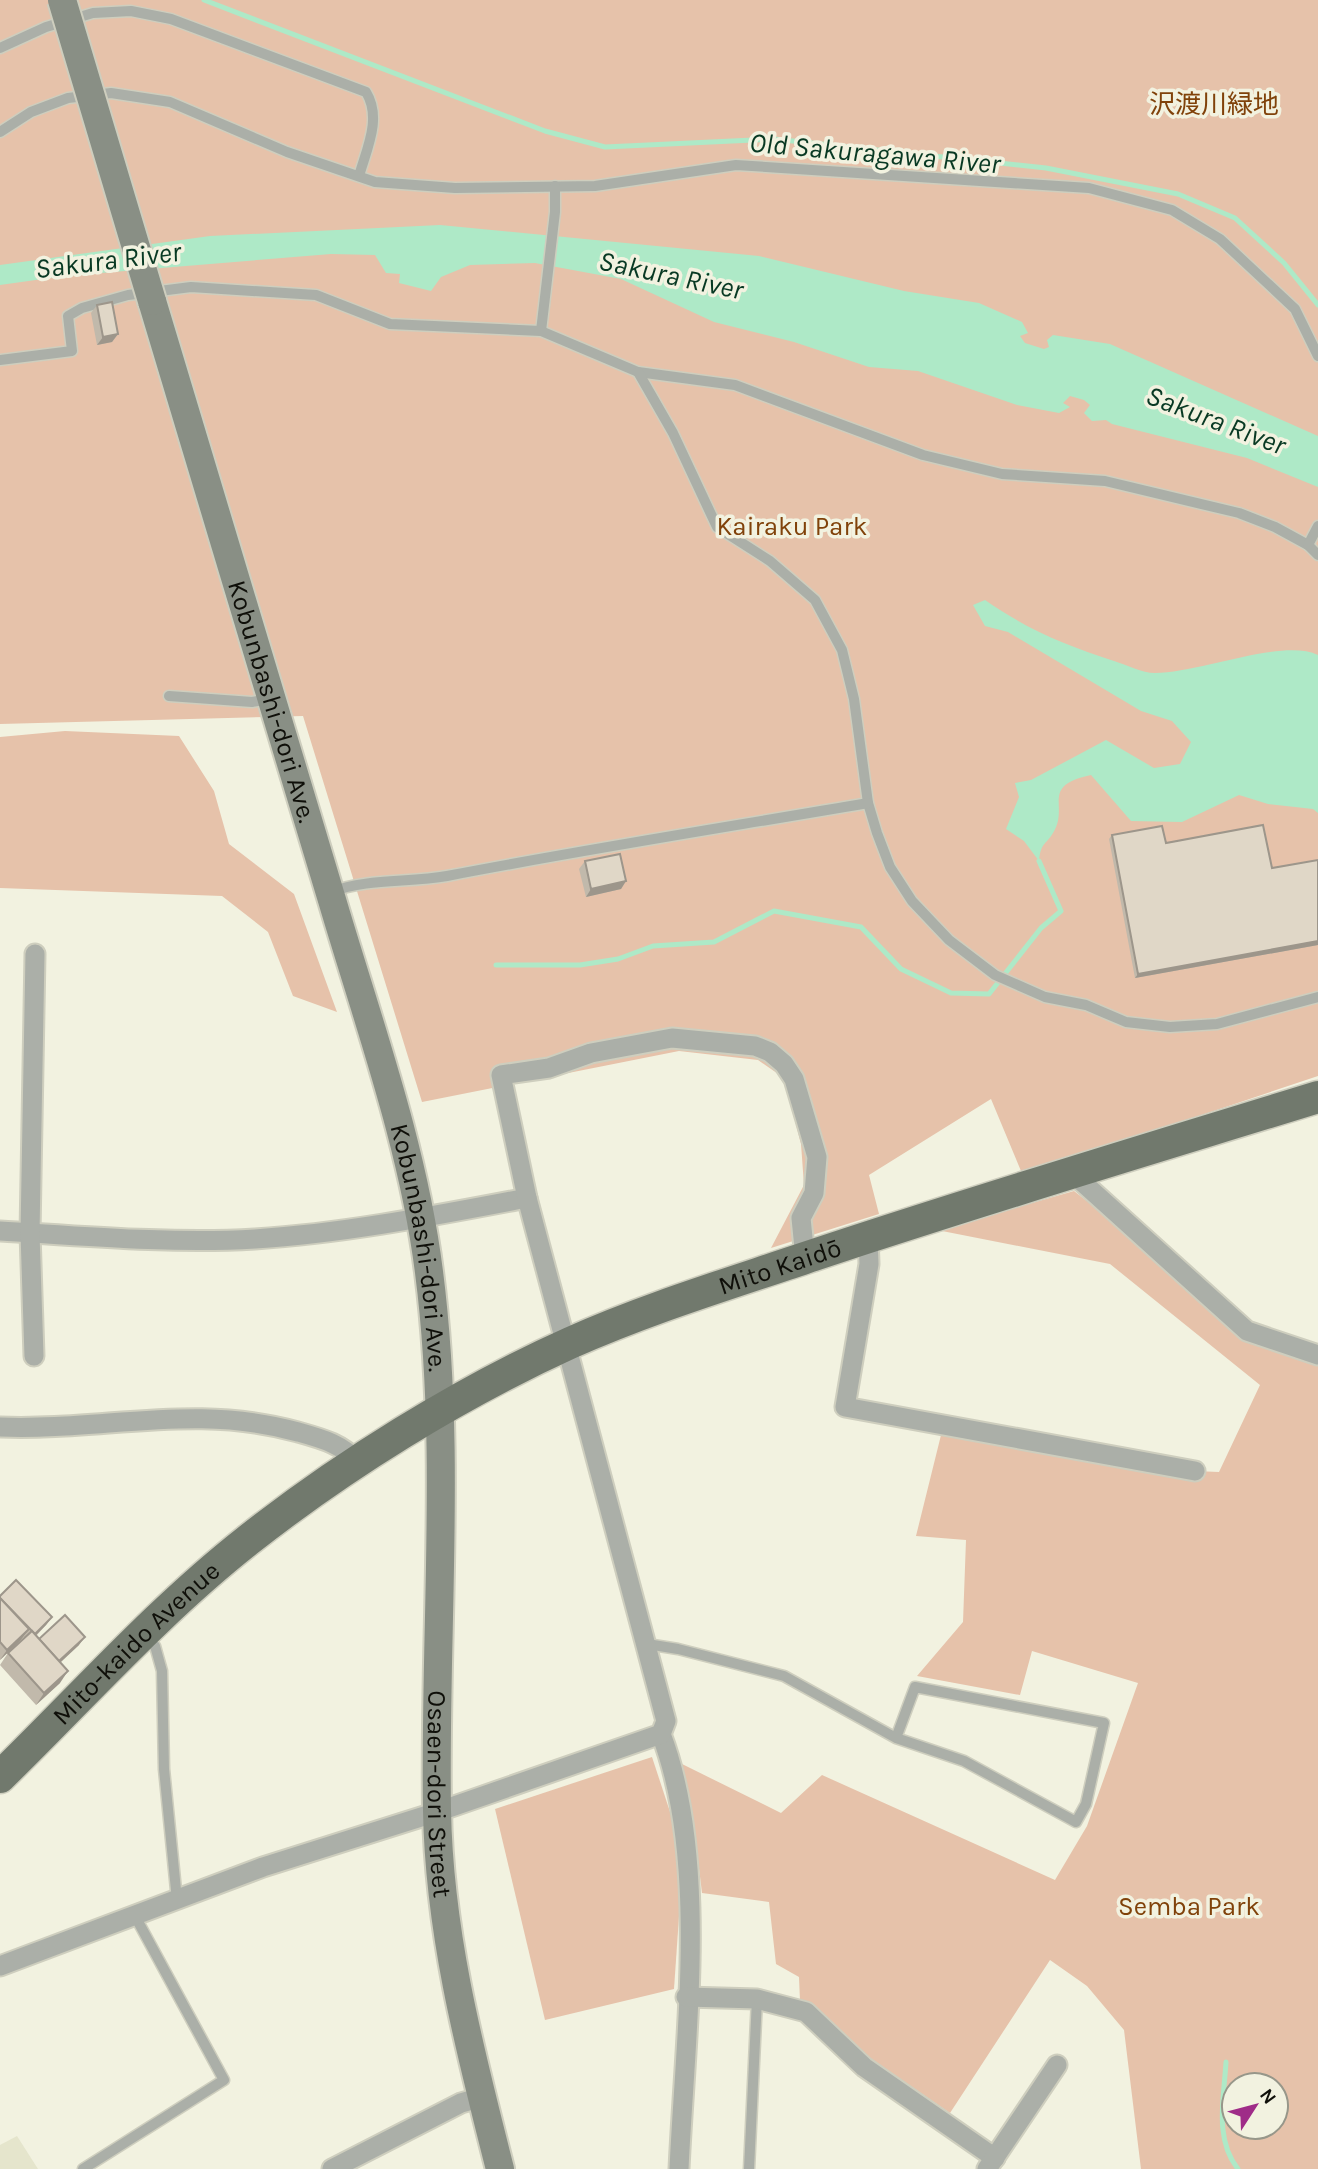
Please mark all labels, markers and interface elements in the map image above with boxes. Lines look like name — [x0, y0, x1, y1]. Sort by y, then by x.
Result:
park label: 沢渡川緑地 — [1149, 89, 1279, 120]
water label: Old Sakuragawa River — [748, 126, 1003, 181]
water label: Sakura River — [33, 235, 184, 285]
water label: Sakura River — [596, 244, 748, 307]
water label: Sakura River — [1142, 378, 1292, 462]
park label: Kairaku Park — [717, 511, 867, 542]
street label: Kobunbashi-dori Ave. — [221, 577, 323, 826]
street label: Kobunbashi-dori Ave. — [384, 1120, 453, 1373]
street label: Mito Kaidō — [714, 1232, 845, 1301]
street label: Mito-kaido Avenue — [46, 1555, 226, 1731]
street label: Osaen-dori Street — [421, 1690, 458, 1899]
park label: Semba Park — [1118, 1891, 1260, 1922]
north arrow — [1220, 2071, 1290, 2141]
text: N — [1255, 2085, 1281, 2109]

